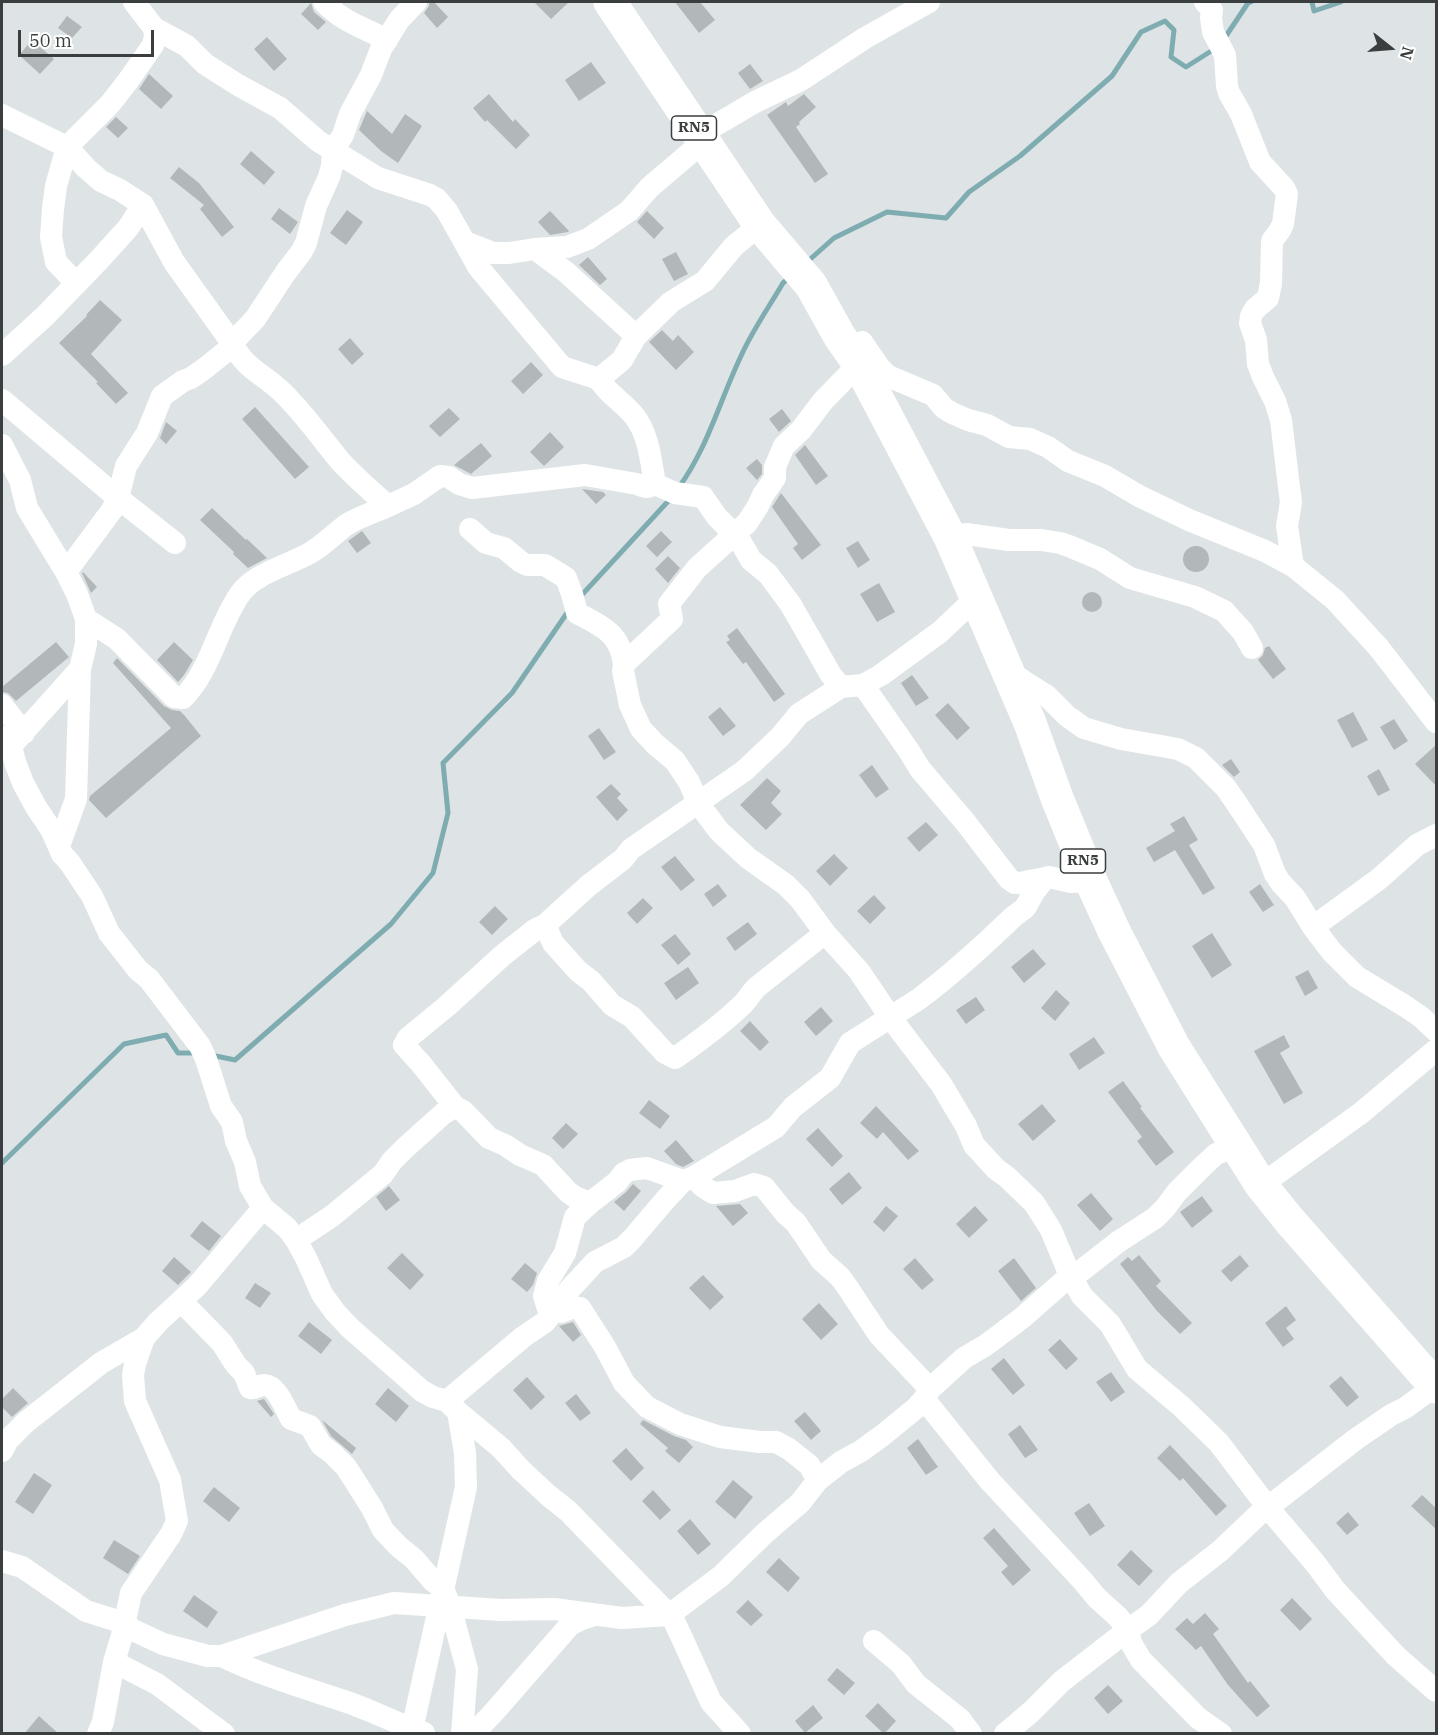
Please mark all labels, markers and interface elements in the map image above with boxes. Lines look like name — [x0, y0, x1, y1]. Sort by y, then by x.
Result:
scale bar — [21, 18, 158, 56]
north arrow — [1360, 18, 1420, 78]
text: 50 m — [29, 29, 72, 52]
text: N — [1396, 44, 1419, 62]
road number: RN5 — [672, 116, 716, 140]
road number: RN5 — [1060, 849, 1106, 873]

